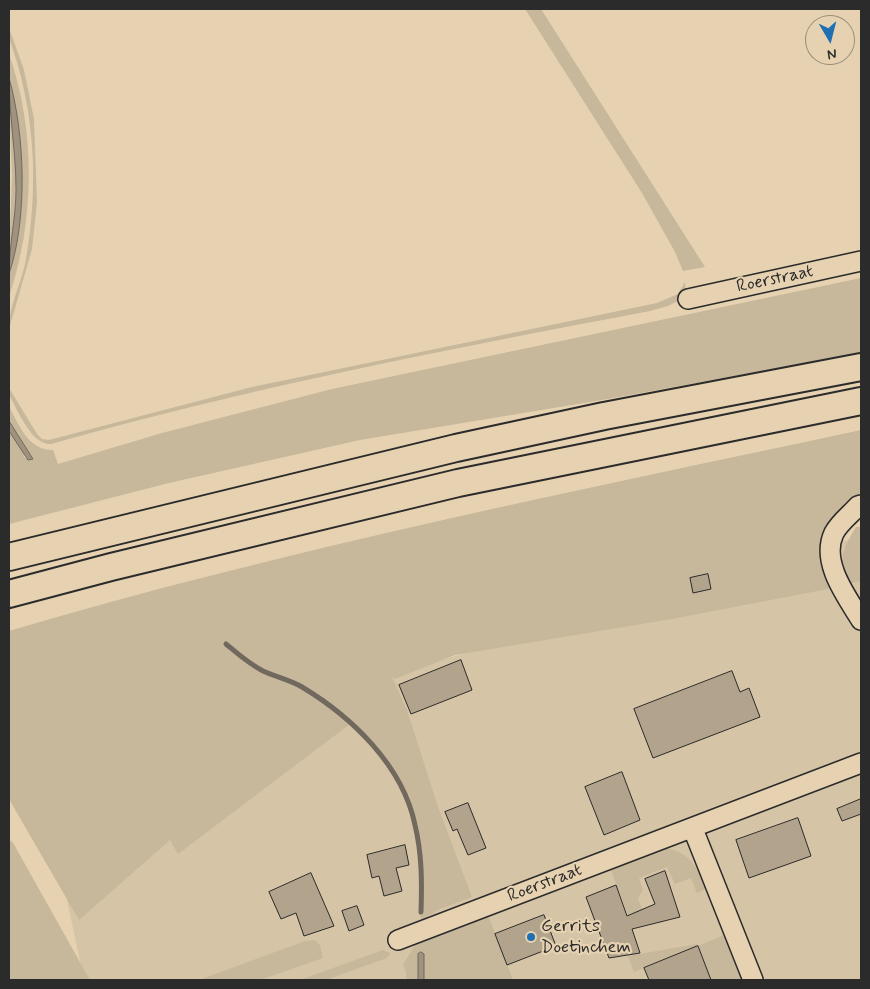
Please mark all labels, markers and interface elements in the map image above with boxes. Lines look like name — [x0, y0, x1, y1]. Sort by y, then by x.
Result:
north arrow — [805, 15, 855, 65]
text: N — [826, 44, 838, 63]
street label: Roerstraat — [735, 261, 815, 299]
street label: Roerstraat — [505, 860, 585, 908]
place label: Gerrits Doetinchem — [541, 916, 631, 959]
marker: Gerrits Doetinchem — [525, 931, 537, 943]

